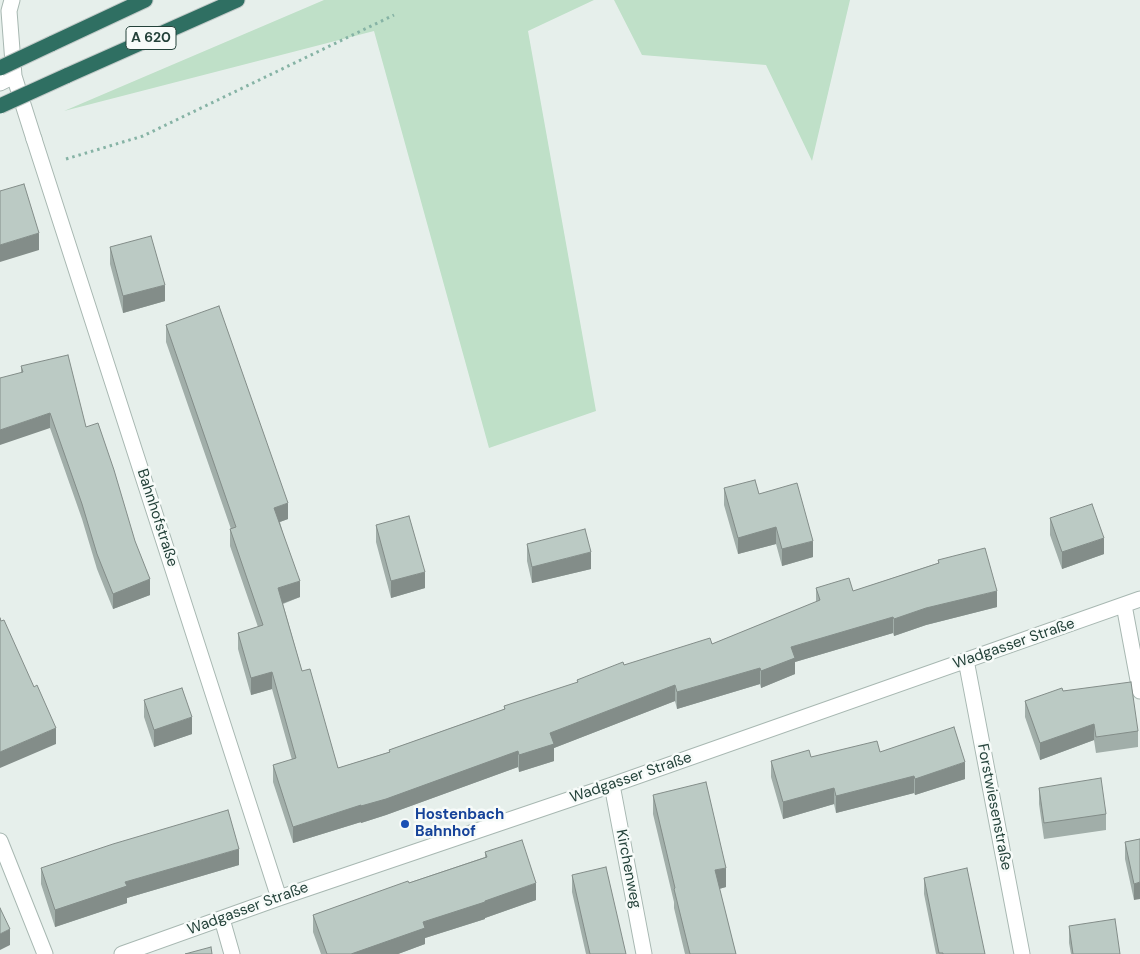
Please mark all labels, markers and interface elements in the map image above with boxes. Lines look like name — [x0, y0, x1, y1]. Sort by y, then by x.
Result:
road number: A 620 — [126, 26, 176, 49]
street label: Bahnhofstraße — [133, 467, 181, 569]
street label: Wadgasser Straße — [951, 615, 1077, 673]
street label: Forstwiesenstraße — [973, 742, 1015, 872]
street label: Wadgasser Straße — [568, 749, 694, 807]
place label: Hostenbach Bahnhof — [415, 806, 504, 841]
marker: Hostenbach Bahnhof — [399, 818, 411, 830]
street label: Kirchenweg — [612, 828, 644, 910]
street label: Wadgasser Straße — [185, 879, 311, 939]

